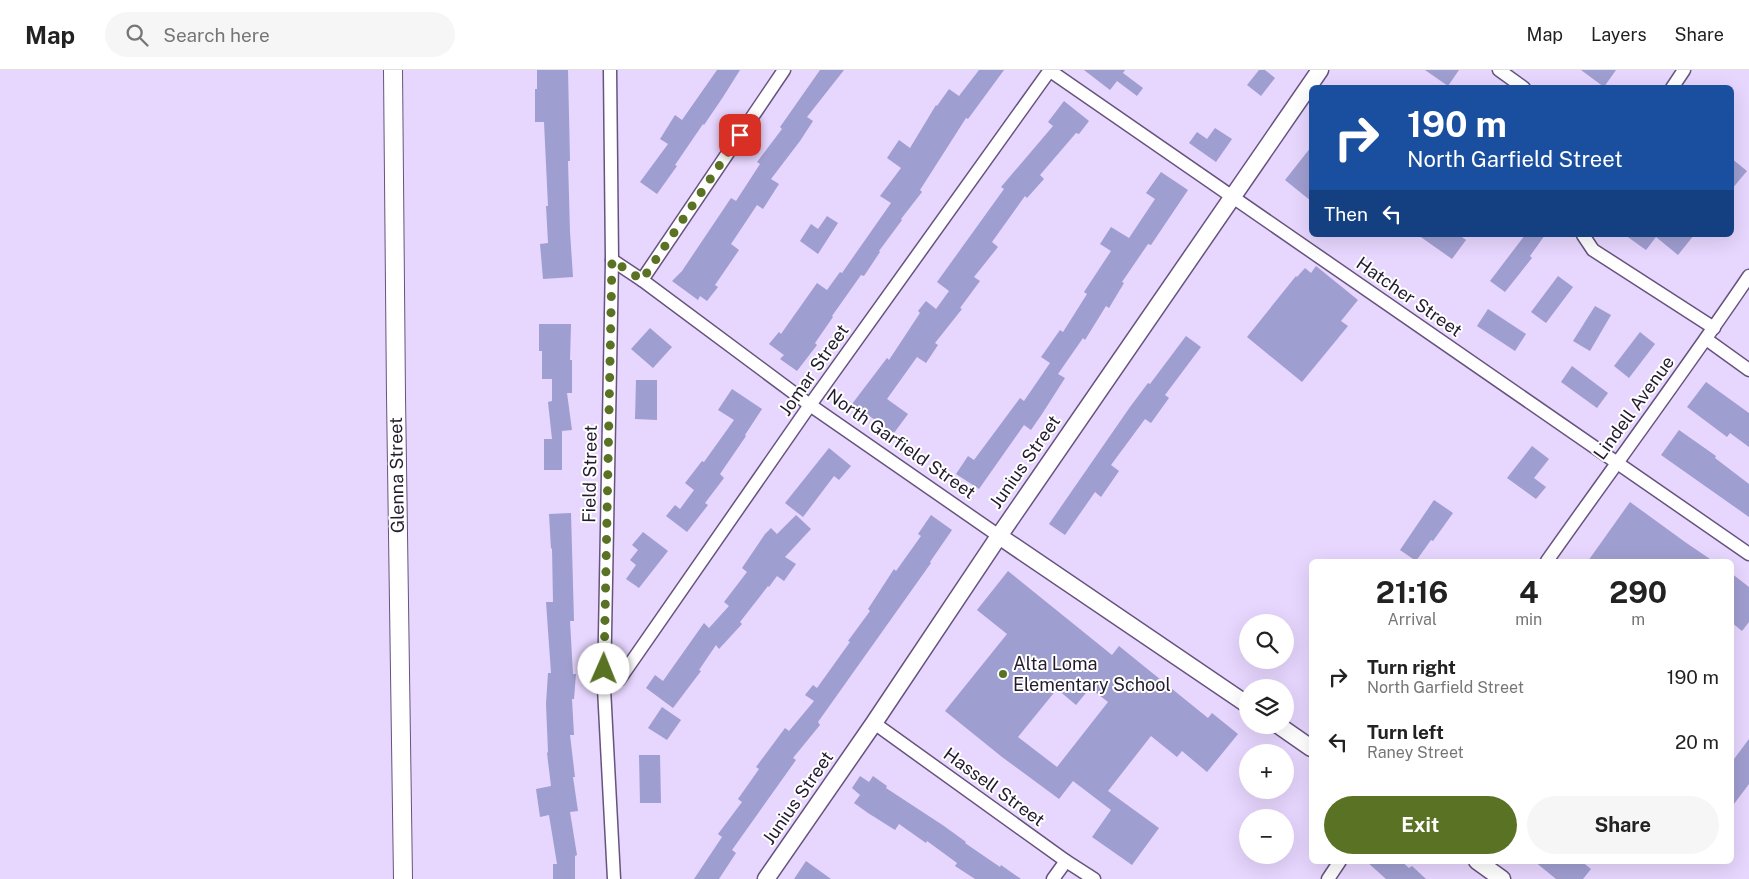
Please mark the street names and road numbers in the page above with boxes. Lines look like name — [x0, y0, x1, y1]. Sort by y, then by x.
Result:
street label: Hatcher Street — [1352, 252, 1466, 341]
street label: Jomar Street — [774, 320, 853, 419]
street label: Lindell Avenue — [1589, 352, 1678, 464]
street label: North Garfield Street — [823, 384, 980, 503]
street label: Junius Street — [985, 411, 1064, 512]
street label: Glenna Street — [385, 417, 408, 533]
street label: Field Street — [578, 425, 601, 523]
street label: Hassell Street — [940, 743, 1049, 830]
street label: Junius Street — [758, 747, 837, 848]

